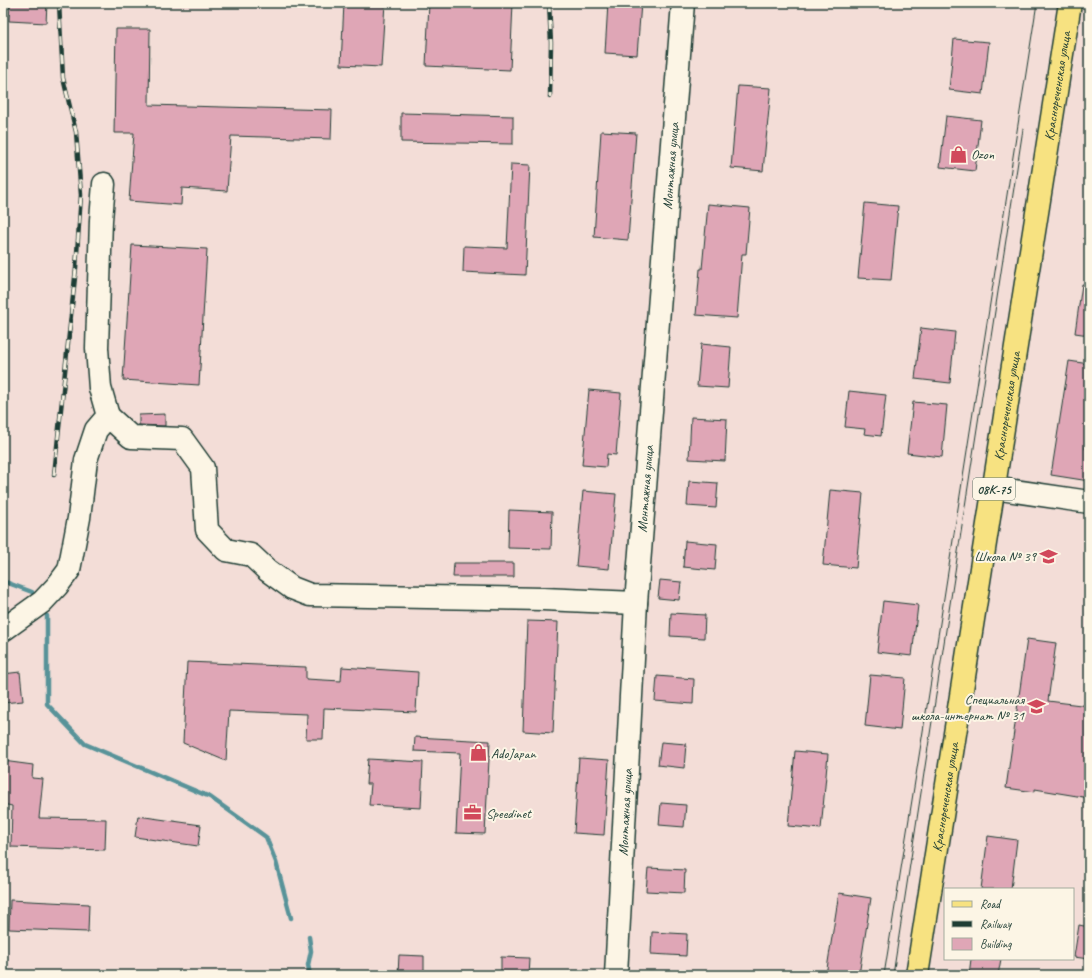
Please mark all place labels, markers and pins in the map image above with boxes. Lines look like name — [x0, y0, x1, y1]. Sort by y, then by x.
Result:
shop icon: Ozon — [948, 144, 968, 164]
place label: Ozon — [971, 146, 995, 163]
school or university icon: Школа № 39 — [1039, 546, 1059, 566]
place label: Школа № 39 — [974, 548, 1038, 565]
place label: Специальная школа-интернат № 31 — [911, 691, 1026, 724]
school or university icon: Специальная школа-интернат № 31 — [1027, 697, 1047, 717]
shop icon: AdoJapan — [468, 743, 488, 763]
place label: AdoJapan — [491, 745, 536, 762]
office icon: Speedinet — [463, 803, 483, 823]
place label: Speedinet — [486, 805, 532, 822]

